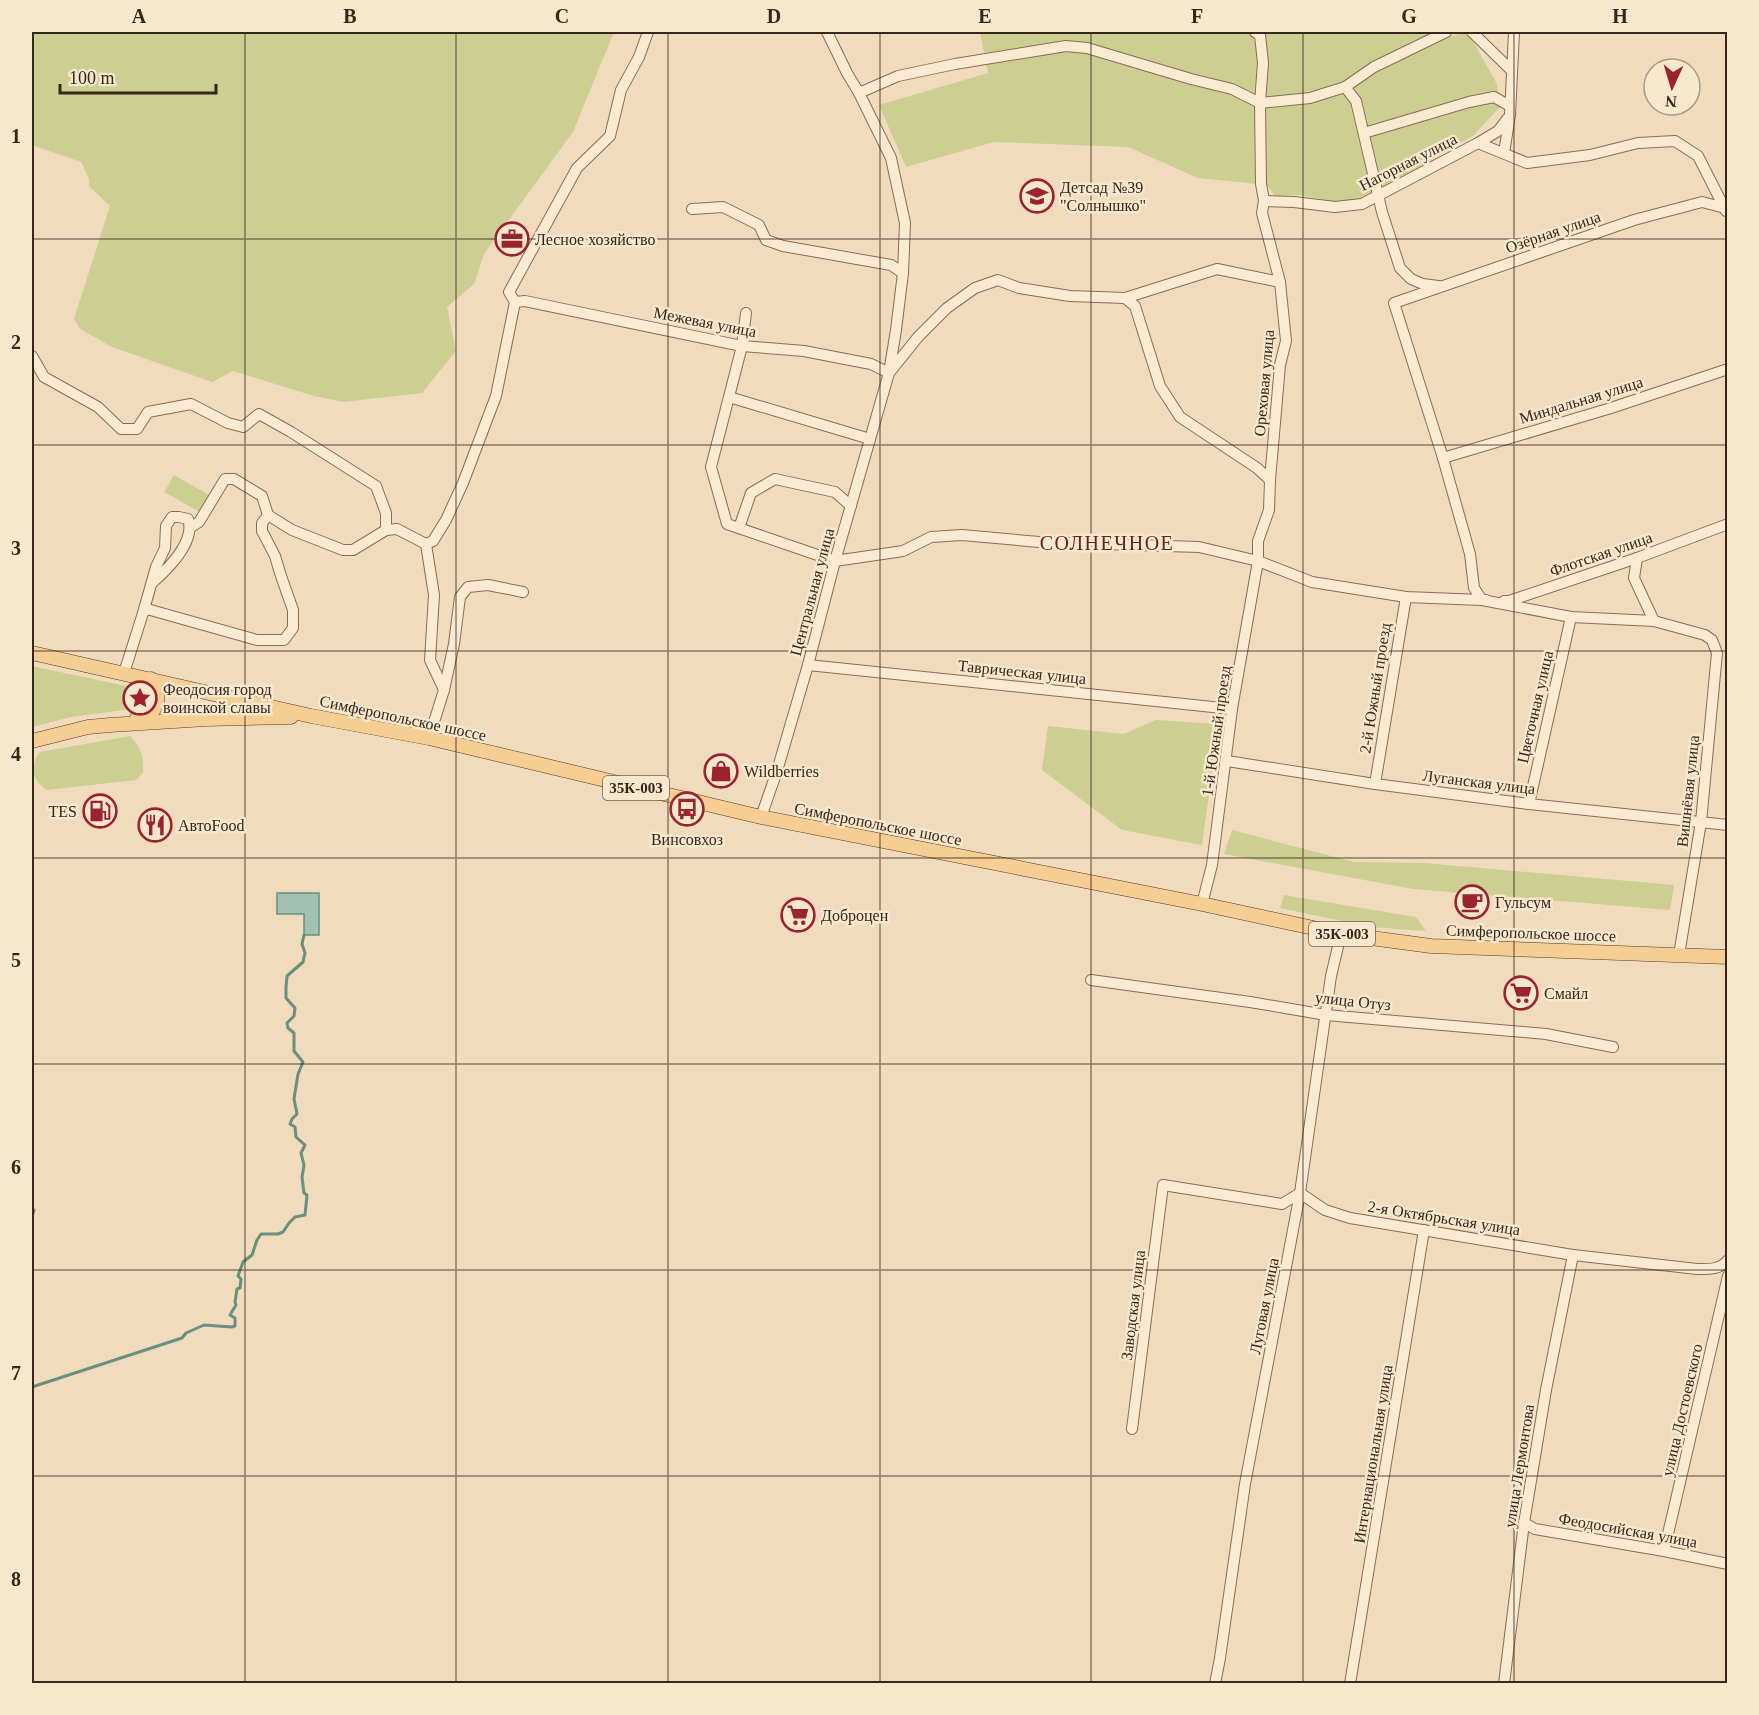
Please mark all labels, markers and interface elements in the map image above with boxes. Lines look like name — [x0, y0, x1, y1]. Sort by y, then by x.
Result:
text: A — [132, 5, 147, 27]
text: B — [343, 5, 357, 27]
text: C — [555, 5, 569, 27]
text: D — [767, 5, 781, 27]
text: E — [978, 5, 992, 27]
text: F — [1191, 5, 1203, 27]
text: G — [1401, 5, 1417, 27]
text: H — [1612, 5, 1628, 27]
scale bar — [60, 57, 216, 95]
north arrow — [1642, 57, 1702, 117]
text: 100 m — [69, 68, 115, 88]
text: N — [1664, 93, 1677, 110]
text: 1 — [11, 125, 21, 147]
street label: Нагорная улица — [1356, 130, 1460, 195]
school or university icon: Детсад №39 "Солнышко" — [1019, 178, 1055, 214]
place label: Детсад №39 "Солнышко" — [1060, 179, 1146, 214]
street label: Озёрная улица — [1503, 208, 1603, 257]
office icon: Лесное хозяйство — [494, 221, 530, 257]
place label: Лесное хозяйство — [535, 231, 655, 248]
street label: Межевая улица — [652, 304, 758, 341]
street label: Ореховая улица — [1251, 329, 1278, 437]
text: 2 — [11, 331, 21, 353]
street label: Миндальная улица — [1517, 373, 1645, 428]
street label: Центральная улица — [787, 526, 838, 658]
street label: Флотская улица — [1547, 528, 1655, 580]
district label: СОЛНЕЧНОЕ — [1040, 532, 1174, 554]
text: 3 — [11, 537, 21, 559]
street label: 2-й Южный проезд — [1356, 622, 1395, 755]
street label: Цветочная улица — [1514, 649, 1557, 765]
street label: Таврическая улица — [957, 657, 1087, 688]
street label: 1-й Южный проезд — [1198, 665, 1235, 798]
place icon: Феодосия город воинской славы — [122, 680, 158, 716]
place label: Феодосия город воинской славы — [163, 681, 272, 716]
street label: Симферопольское шоссе — [318, 692, 488, 745]
street label: Вишнёвая улица — [1674, 734, 1703, 848]
text: 4 — [11, 743, 21, 765]
shop icon: Wildberries — [703, 753, 739, 789]
place label: Wildberries — [744, 763, 819, 780]
street label: Луганская улица — [1422, 767, 1536, 798]
road number: 35К-003 — [603, 776, 669, 800]
bus stop icon: Винсовхоз — [669, 791, 705, 827]
fuel station icon: TES — [82, 793, 118, 829]
street label: Симферопольское шоссе — [793, 799, 963, 850]
place label: TES — [49, 803, 77, 820]
restaurant icon: АвтоFood — [137, 807, 173, 843]
place label: АвтоFood — [178, 817, 244, 834]
place label: Винсовхоз — [651, 831, 723, 848]
cafe icon: Гульсум — [1454, 884, 1490, 920]
place label: Гульсум — [1495, 894, 1551, 912]
supermarket icon: Доброцен — [780, 897, 816, 933]
place label: Доброцен — [821, 907, 889, 925]
road number: 35К-003 — [1309, 922, 1375, 946]
street label: Симферопольское шоссе — [1446, 922, 1616, 945]
text: 5 — [11, 949, 21, 971]
supermarket icon: Смайл — [1503, 975, 1539, 1011]
place label: Смайл — [1544, 985, 1588, 1002]
street label: улица Отуз — [1314, 989, 1392, 1014]
text: 6 — [11, 1156, 21, 1178]
street label: 2-я Октябрьская улица — [1366, 1198, 1521, 1239]
street label: Заводская улица — [1118, 1249, 1149, 1361]
street label: Луговая улица — [1246, 1256, 1283, 1356]
street label: улица Достоевского — [1658, 1342, 1707, 1478]
text: 7 — [11, 1362, 21, 1384]
street label: Интернациональная улица — [1350, 1363, 1397, 1545]
street label: улица Лермонтова — [1501, 1403, 1538, 1529]
street label: Феодосийская улица — [1557, 1509, 1699, 1552]
text: 8 — [11, 1568, 21, 1590]

